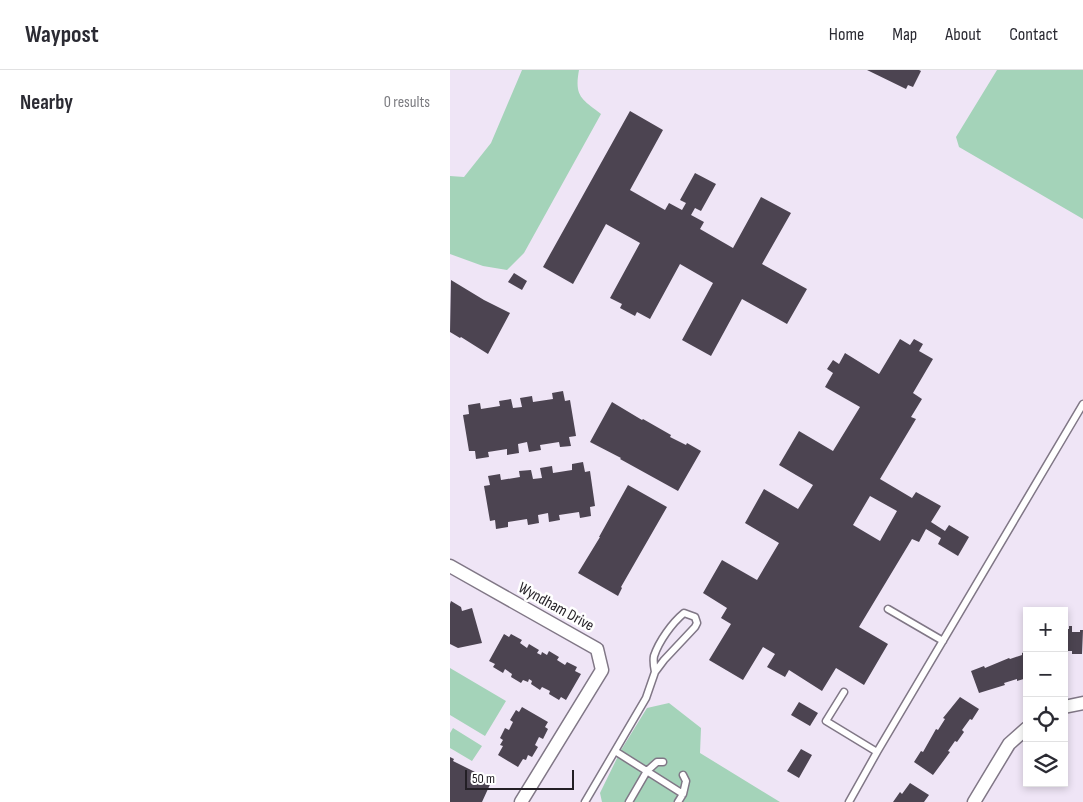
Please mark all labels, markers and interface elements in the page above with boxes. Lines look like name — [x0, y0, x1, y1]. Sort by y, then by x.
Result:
text: Waypost — [25, 20, 99, 49]
text: Home — [829, 24, 864, 45]
text: Map — [892, 24, 917, 45]
text: About — [945, 24, 981, 45]
text: Contact — [1009, 24, 1058, 45]
text: Nearby — [20, 90, 73, 115]
text: 0 results — [384, 93, 430, 112]
street label: Wyndham Drive — [515, 578, 597, 636]
map controls — [1023, 607, 1068, 787]
button: + — [1023, 607, 1068, 652]
button: − — [1023, 652, 1068, 697]
button: locate — [1023, 697, 1068, 742]
button: layers — [1023, 742, 1068, 787]
scale bar — [465, 767, 574, 790]
text: 50 m — [472, 770, 495, 787]

